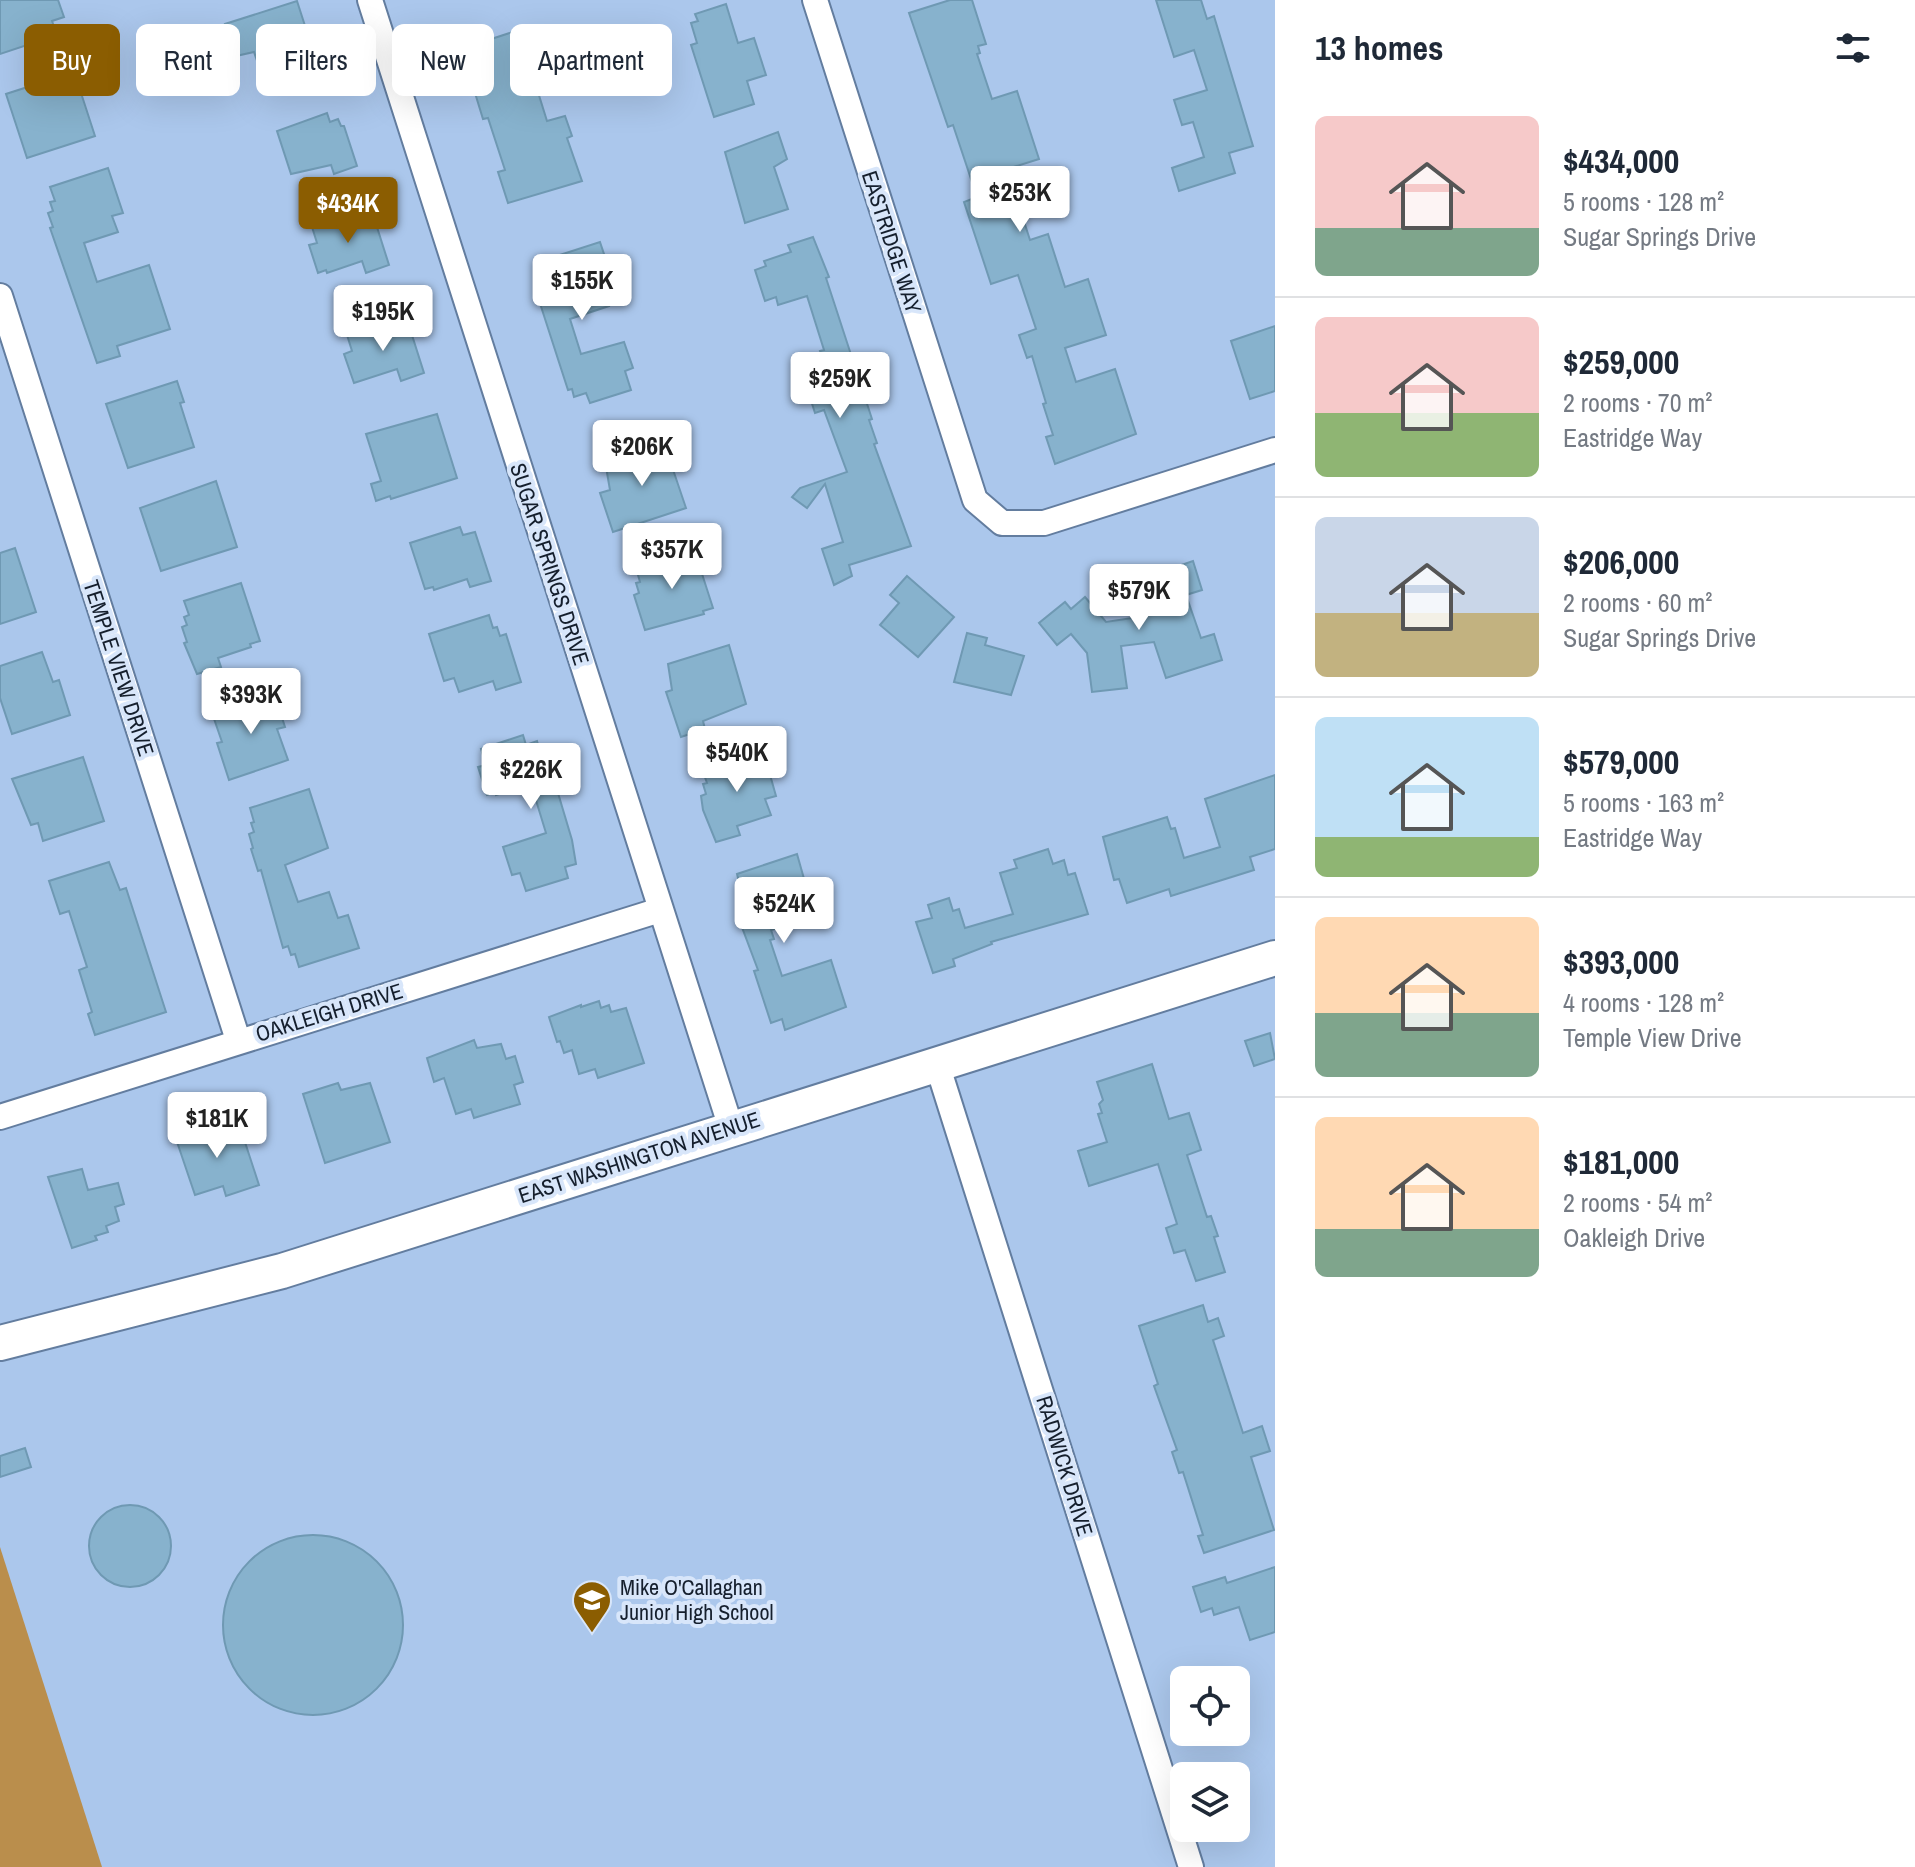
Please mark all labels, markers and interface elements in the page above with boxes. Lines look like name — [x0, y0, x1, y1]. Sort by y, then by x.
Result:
chip: Buy — [24, 24, 120, 96]
chip: Rent — [136, 24, 240, 96]
chip: Filters — [256, 24, 376, 96]
chip: New — [392, 24, 494, 96]
chip: Apartment — [510, 24, 672, 96]
text: 13 homes — [1315, 25, 1444, 71]
icon: filters — [1831, 26, 1875, 70]
text: $434,000 — [1563, 138, 1679, 184]
icon: home — [1379, 148, 1475, 244]
pin: $253K — [964, 166, 1076, 234]
street label: EASTRIDGE WAY — [855, 167, 929, 317]
text: $253K — [989, 174, 1051, 209]
pin: $434K — [292, 177, 404, 245]
text: 5 rooms · 128 m² — [1563, 184, 1724, 219]
text: $434K — [317, 185, 379, 220]
text: Sugar Springs Drive — [1563, 219, 1756, 254]
pin: $155K — [526, 254, 638, 322]
text: $155K — [551, 262, 613, 297]
pin: $195K — [327, 285, 439, 353]
text: $195K — [352, 293, 414, 328]
text: $259,000 — [1563, 339, 1679, 385]
icon: home — [1379, 349, 1475, 445]
pin: $259K — [784, 352, 896, 420]
text: $259K — [809, 360, 871, 395]
text: 2 rooms · 70 m² — [1563, 385, 1712, 420]
pin: $206K — [586, 420, 698, 488]
text: Eastridge Way — [1563, 420, 1702, 455]
text: $206K — [611, 428, 673, 463]
street label: SUGAR SPRINGS DRIVE — [503, 459, 597, 669]
pin: $357K — [616, 523, 728, 591]
text: $357K — [641, 531, 703, 566]
text: $206,000 — [1563, 539, 1679, 585]
icon: home — [1379, 549, 1475, 645]
pin: $579K — [1083, 564, 1195, 632]
text: $579K — [1108, 572, 1170, 607]
street label: TEMPLE VIEW DRIVE — [76, 576, 162, 760]
text: 2 rooms · 60 m² — [1563, 585, 1712, 620]
text: Sugar Springs Drive — [1563, 620, 1756, 655]
pin: $393K — [195, 668, 307, 736]
text: $393K — [220, 676, 282, 711]
pin: $540K — [681, 726, 793, 794]
text: $540K — [706, 734, 768, 769]
text: $579,000 — [1563, 739, 1679, 785]
pin: $226K — [475, 743, 587, 811]
icon: home — [1379, 749, 1475, 845]
text: $226K — [500, 751, 562, 786]
text: 5 rooms · 163 m² — [1563, 785, 1724, 820]
text: Eastridge Way — [1563, 820, 1702, 855]
pin: $524K — [728, 877, 840, 945]
text: $524K — [753, 885, 815, 920]
text: $393,000 — [1563, 939, 1679, 985]
icon: home — [1379, 949, 1475, 1045]
street label: OAKLEIGH DRIVE — [252, 975, 406, 1049]
text: 4 rooms · 128 m² — [1563, 985, 1724, 1020]
text: Temple View Drive — [1563, 1020, 1742, 1055]
pin: $181K — [161, 1092, 273, 1160]
text: $181K — [186, 1100, 248, 1135]
street label: EAST WASHINGTON AVENUE — [515, 1104, 763, 1210]
text: $181,000 — [1563, 1139, 1679, 1185]
icon: home — [1379, 1149, 1475, 1245]
text: 2 rooms · 54 m² — [1563, 1185, 1712, 1220]
text: Oakleigh Drive — [1563, 1220, 1705, 1255]
street label: RADWICK DRIVE — [1029, 1392, 1101, 1540]
place label: Mike O'Callaghan Junior High School — [620, 1572, 773, 1627]
school or university icon: Mike O'Callaghan Junior High School — [571, 1579, 613, 1634]
map controls — [1170, 1666, 1250, 1842]
button: locate — [1170, 1666, 1250, 1746]
button: layers — [1170, 1762, 1250, 1842]

